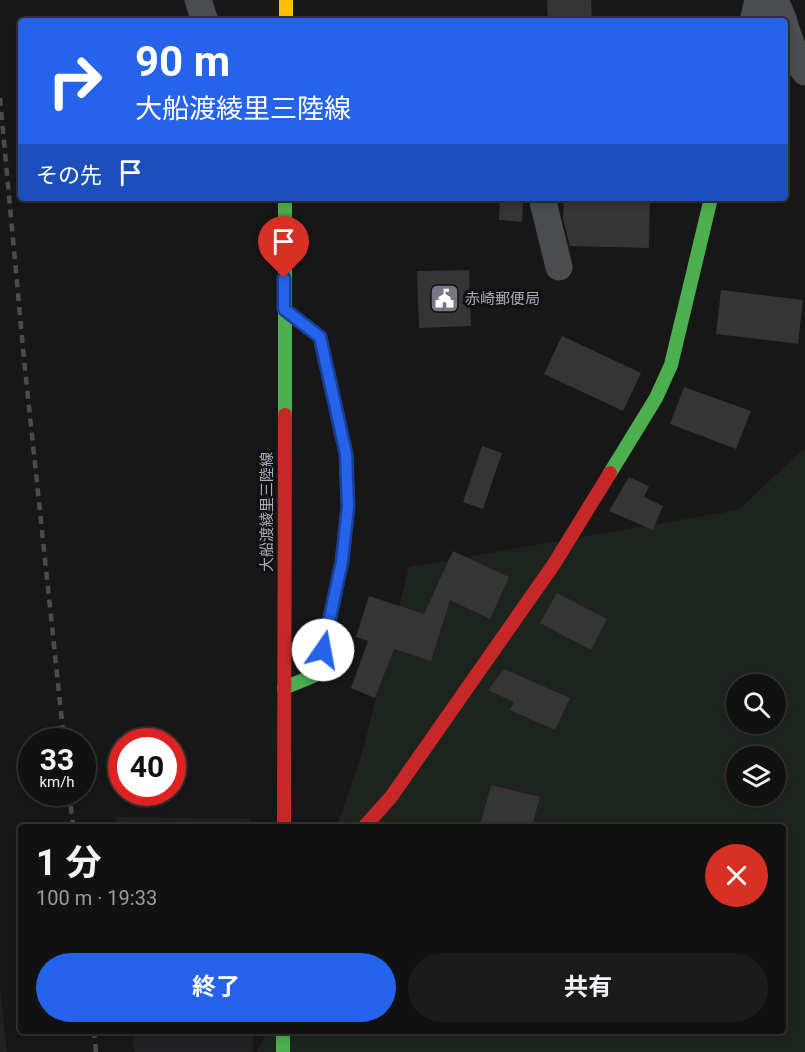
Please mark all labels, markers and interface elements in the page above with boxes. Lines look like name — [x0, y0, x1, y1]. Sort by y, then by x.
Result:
text: 90 m — [135, 37, 230, 86]
icon: right — [36, 42, 114, 120]
text: 大船渡綾里三陸線 — [135, 93, 351, 125]
icon: arrive — [114, 156, 147, 189]
text: その先 — [36, 163, 102, 188]
pin — [258, 216, 309, 278]
icon: arrive — [267, 225, 300, 258]
public building icon: 赤崎郵便局 — [428, 283, 460, 315]
place label: 赤崎郵便局 — [465, 290, 540, 308]
street label: 大船渡綾里三陸線 — [258, 452, 276, 572]
position arrow — [291, 618, 355, 682]
map controls — [726, 674, 786, 806]
button: search — [726, 674, 786, 734]
speed limit sign: 40 — [108, 728, 186, 806]
text: 33 — [40, 742, 74, 777]
button: layers — [726, 746, 786, 806]
text: km/h — [39, 773, 75, 791]
text: 1 分 — [36, 842, 102, 884]
button: close — [705, 844, 768, 907]
text: 100 m · 19:33 — [36, 886, 157, 910]
button: 終了 — [36, 953, 396, 1022]
button: 共有 — [408, 953, 768, 1022]

